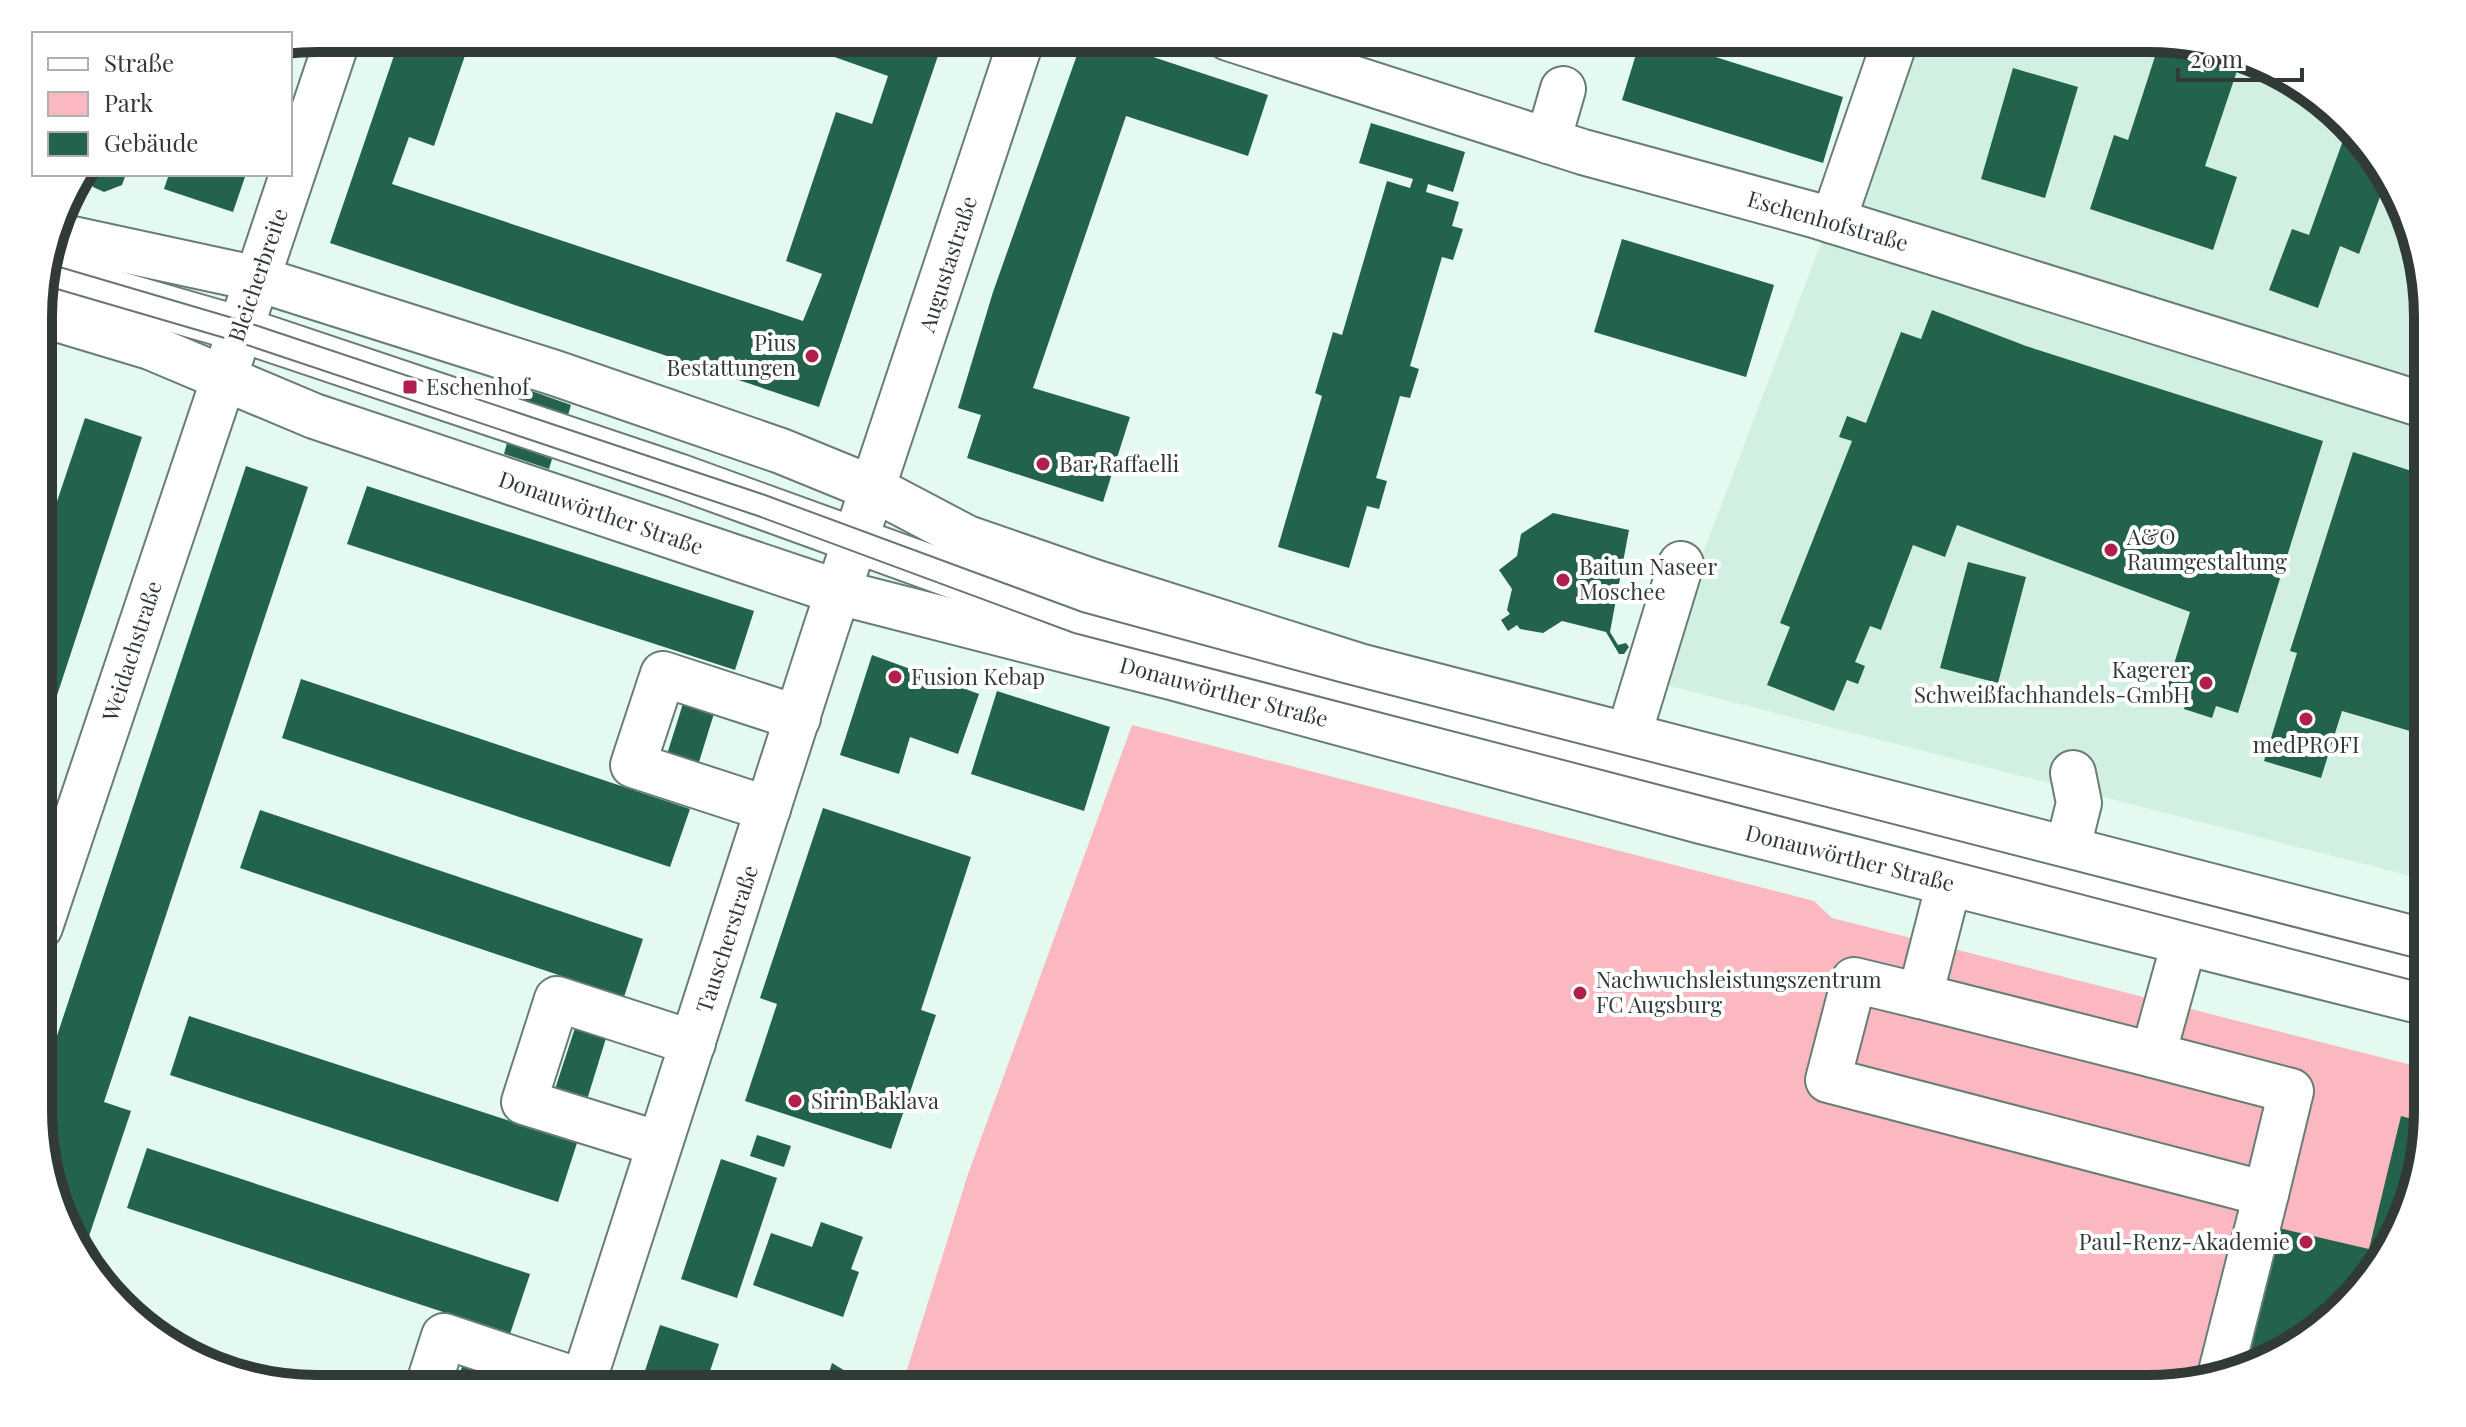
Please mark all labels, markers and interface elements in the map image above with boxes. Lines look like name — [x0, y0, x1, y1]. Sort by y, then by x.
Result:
legend — [32, 32, 292, 176]
scale bar — [2178, 32, 2302, 82]
text: 20 m — [2190, 42, 2243, 74]
text: Straße — [104, 46, 174, 78]
text: Park — [104, 86, 154, 118]
text: Gebäude — [104, 126, 199, 158]
street label: Eschenhofstraße — [1744, 183, 1912, 257]
street label: Augustastraße — [911, 192, 983, 336]
street label: Bleicherbreite — [220, 204, 294, 346]
place label: Pius Bestattungen — [667, 327, 796, 382]
marker: Pius Bestattungen — [803, 347, 821, 365]
place label: Eschenhof — [426, 371, 531, 401]
marker: Eschenhof — [401, 378, 419, 396]
place label: Bar Raffaelli — [1059, 448, 1179, 478]
marker: Bar Raffaelli — [1034, 455, 1052, 473]
street label: Donauwörther Straße — [495, 463, 708, 561]
place label: A&O Raumgestaltung — [2126, 521, 2287, 576]
marker: A&O Raumgestaltung — [2102, 541, 2120, 559]
place label: Baitun Naseer Moschee — [1579, 551, 1717, 606]
marker: Baitun Naseer Moschee — [1554, 571, 1572, 589]
street label: Weidachstraße — [94, 577, 168, 726]
street label: Donauwörther Straße — [1117, 649, 1332, 733]
place label: Kagerer Schweißfachhandels-GmbH — [1914, 654, 2190, 709]
place label: Fusion Kebap — [911, 661, 1045, 691]
marker: Fusion Kebap — [886, 668, 904, 686]
marker: Kagerer Schweißfachhandels-GmbH — [2197, 674, 2215, 692]
marker: medPROFI — [2297, 710, 2315, 728]
place label: medPROFI — [2253, 729, 2359, 759]
street label: Donauwörther Straße — [1743, 817, 1958, 898]
street label: Tauscherstraße — [688, 861, 764, 1016]
place label: Nachwuchsleistungszentrum FC Augsburg — [1596, 964, 1882, 1019]
marker: Nachwuchsleistungszentrum FC Augsburg — [1571, 984, 1589, 1002]
place label: Sirin Baklava — [811, 1085, 939, 1115]
marker: Sirin Baklava — [786, 1092, 804, 1110]
place label: Paul-Renz-Akademie — [2079, 1226, 2290, 1256]
marker: Paul-Renz-Akademie — [2297, 1233, 2315, 1251]

